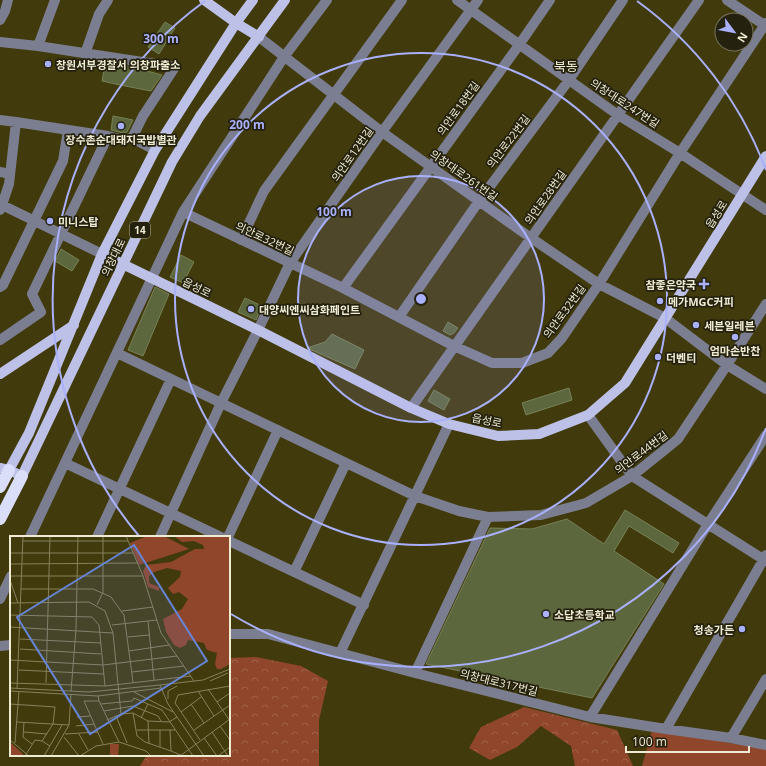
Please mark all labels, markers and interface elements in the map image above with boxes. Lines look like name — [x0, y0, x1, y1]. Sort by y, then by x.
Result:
north arrow — [714, 12, 754, 52]
text: 300 m — [143, 30, 179, 47]
text: N — [734, 30, 752, 45]
place label: 창원서부경찰서 의창파출소 — [56, 57, 180, 72]
district label: 북동 — [554, 57, 578, 75]
marker: 창원서부경찰서 의창파출소 — [43, 59, 53, 69]
street label: 의창대로247번길 — [588, 75, 662, 131]
street label: 의안로18번길 — [433, 78, 483, 138]
street label: 의안로22번길 — [483, 111, 533, 171]
text: 200 m — [229, 116, 265, 133]
marker: 장수촌순대돼지국밥별관 — [116, 121, 126, 131]
street label: 의안로12번길 — [328, 124, 376, 184]
place label: 장수촌순대돼지국밥별관 — [65, 132, 177, 147]
street label: 의창대로261번길 — [427, 146, 501, 204]
street label: 의안로28번길 — [521, 167, 569, 227]
street label: 읍성로 — [702, 197, 730, 231]
text: 100 m — [316, 203, 352, 220]
place label: 미니스탑 — [58, 214, 98, 229]
marker: 미니스탑 — [45, 216, 55, 226]
street label: 의안로32번길 — [233, 218, 297, 258]
road number: 14 — [130, 222, 150, 238]
street label: 의창대로 — [97, 236, 129, 278]
street label: 읍성로 — [180, 274, 214, 300]
place label: 참좋은약국 — [645, 277, 696, 292]
marker: 참좋은약국 — [699, 279, 709, 289]
street label: 의안로32번길 — [539, 281, 589, 341]
centre of rings — [414, 292, 428, 306]
place label: 메가MGC커피 — [668, 294, 734, 309]
marker: 메가MGC커피 — [655, 296, 665, 306]
place label: 대양씨엔씨삼화페인트 — [259, 302, 360, 317]
marker: 대양씨엔씨삼화페인트 — [246, 304, 256, 314]
place label: 세븐일레븐 — [704, 318, 755, 333]
marker: 세븐일레븐 — [691, 320, 701, 330]
marker: 엄마손반찬 — [730, 332, 740, 342]
place label: 엄마손반찬 — [710, 343, 760, 358]
place label: 더벤티 — [666, 350, 696, 365]
marker: 더벤티 — [653, 352, 663, 362]
street label: 읍성로 — [471, 410, 503, 430]
street label: 의안로44번길 — [611, 427, 671, 477]
inset map — [10, 536, 230, 756]
place label: 소답초등학교 — [554, 607, 615, 622]
marker: 소답초등학교 — [541, 609, 551, 619]
place label: 청송가든 — [694, 622, 734, 637]
marker: 청송가든 — [737, 624, 747, 634]
street label: 의창대로317번길 — [459, 665, 539, 699]
scale bar — [626, 728, 749, 754]
text: 100 m — [632, 733, 667, 750]

